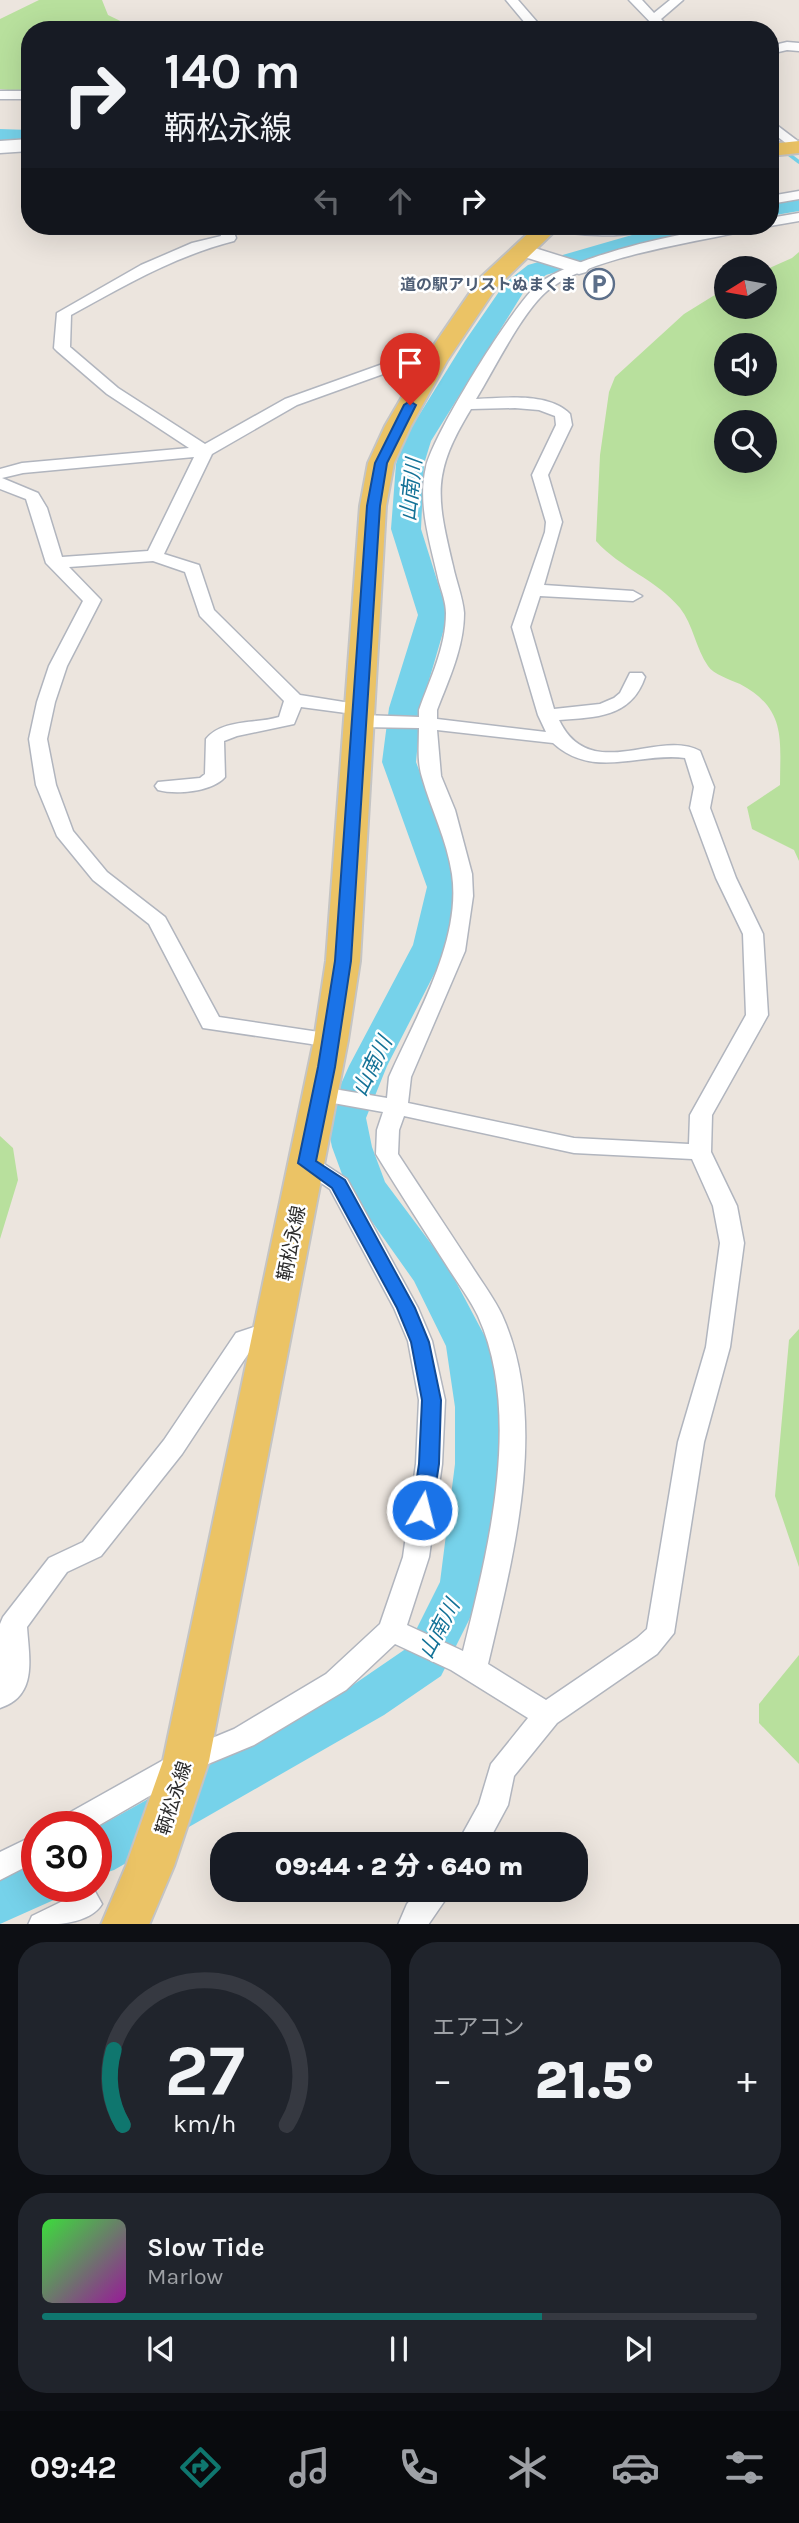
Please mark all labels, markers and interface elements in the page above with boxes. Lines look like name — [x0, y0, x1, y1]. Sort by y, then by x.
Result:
text: 140 m — [164, 43, 301, 100]
icon: right — [49, 49, 140, 140]
text: 鞆松永線 — [164, 110, 292, 147]
icon: left — [308, 182, 346, 220]
icon: ahead — [381, 182, 419, 220]
icon: right — [454, 182, 492, 220]
north arrow — [714, 256, 777, 318]
map controls — [714, 256, 777, 473]
parking icon: 道の駅アリストぬまくま — [582, 267, 616, 301]
place label: 道の駅アリストぬまくま — [400, 275, 576, 294]
pin — [380, 333, 440, 405]
button: sound — [714, 333, 777, 396]
icon: arrive — [391, 344, 429, 382]
button: search — [714, 410, 777, 473]
water label: 山南川 — [396, 455, 426, 523]
water label: 山南川 — [347, 1031, 397, 1100]
street label: 鞆松永線 — [274, 1204, 310, 1283]
position arrow — [385, 1473, 459, 1547]
water label: 山南川 — [414, 1594, 465, 1662]
street label: 鞆松永線 — [152, 1759, 196, 1838]
speed limit sign: 30 — [21, 1811, 112, 1902]
text: 09:44 · 2 分 · 640 m — [275, 1851, 523, 1882]
text: エアコン — [433, 2014, 525, 2041]
text: 27 — [164, 2028, 244, 2113]
text: 21.5° — [535, 2050, 655, 2111]
text: − — [433, 2058, 452, 2103]
text: + — [737, 2058, 757, 2103]
text: km/h — [173, 2108, 236, 2137]
text: Slow Tide — [147, 2232, 265, 2263]
text: Marlow — [147, 2263, 223, 2290]
icon: previous — [142, 2330, 180, 2368]
icon: pause — [380, 2330, 418, 2368]
icon: next — [619, 2330, 657, 2368]
icon: directions — [176, 2443, 225, 2492]
icon: music — [285, 2443, 334, 2492]
icon: phone — [394, 2443, 443, 2492]
icon: climate — [503, 2443, 552, 2492]
icon: car — [611, 2443, 660, 2492]
icon: filters — [720, 2443, 769, 2492]
text: 09:42 — [30, 2449, 117, 2486]

